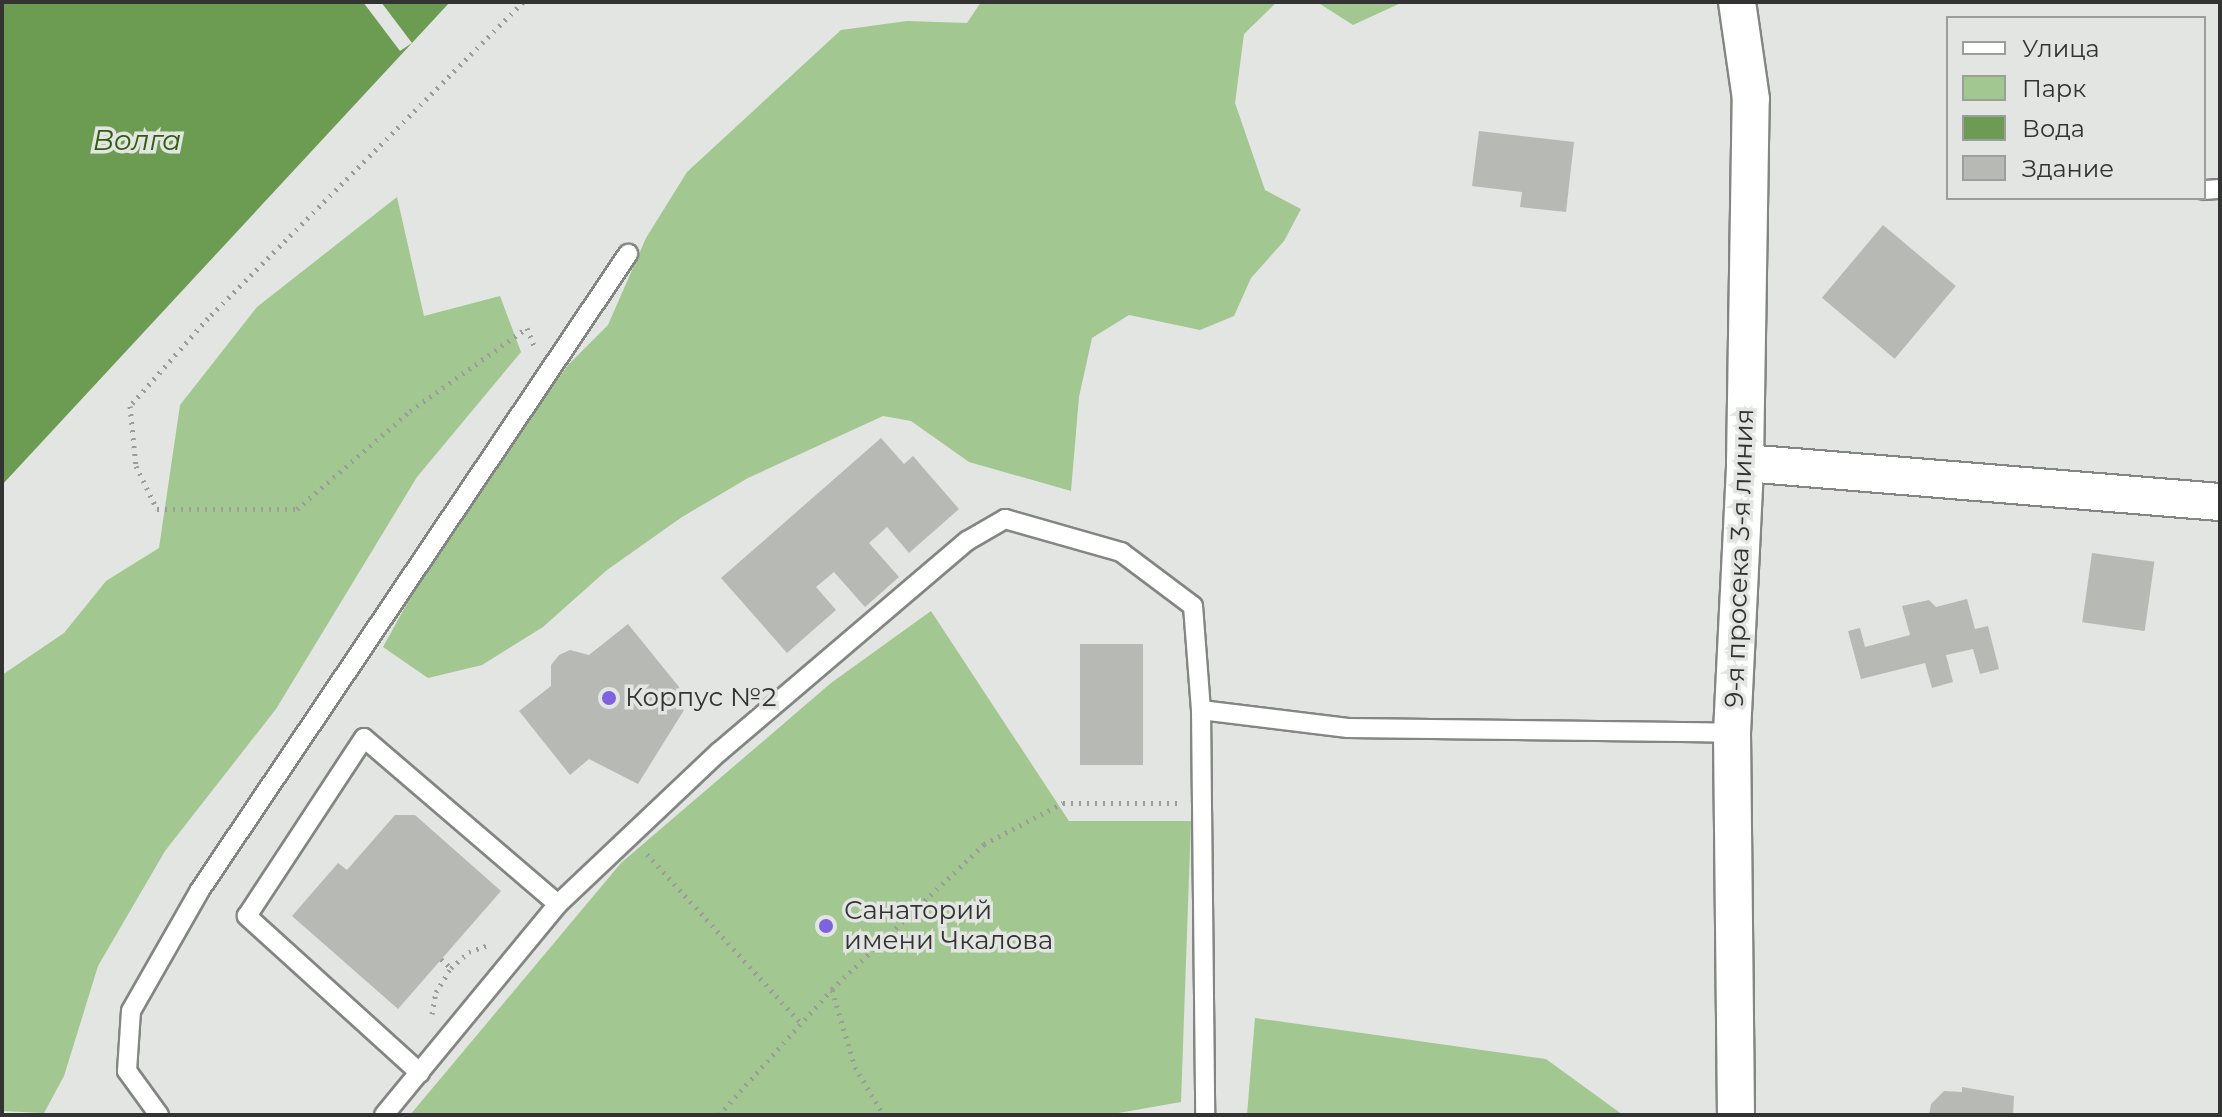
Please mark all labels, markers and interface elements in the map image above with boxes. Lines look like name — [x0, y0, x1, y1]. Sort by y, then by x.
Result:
legend — [1946, 16, 2206, 200]
text: Улица — [2022, 34, 2100, 63]
text: Парк — [2022, 74, 2086, 103]
text: Вода — [2022, 114, 2085, 143]
water label: Волга — [93, 123, 181, 157]
text: Здание — [2022, 154, 2114, 183]
street label: 9-я просека 3-я линия — [1719, 408, 1761, 708]
place label: Корпус №2 — [625, 682, 776, 714]
marker: Корпус №2 — [600, 689, 618, 707]
place label: Санаторий имени Чкалова — [844, 895, 1053, 956]
marker: Санаторий имени Чкалова — [815, 915, 837, 937]

